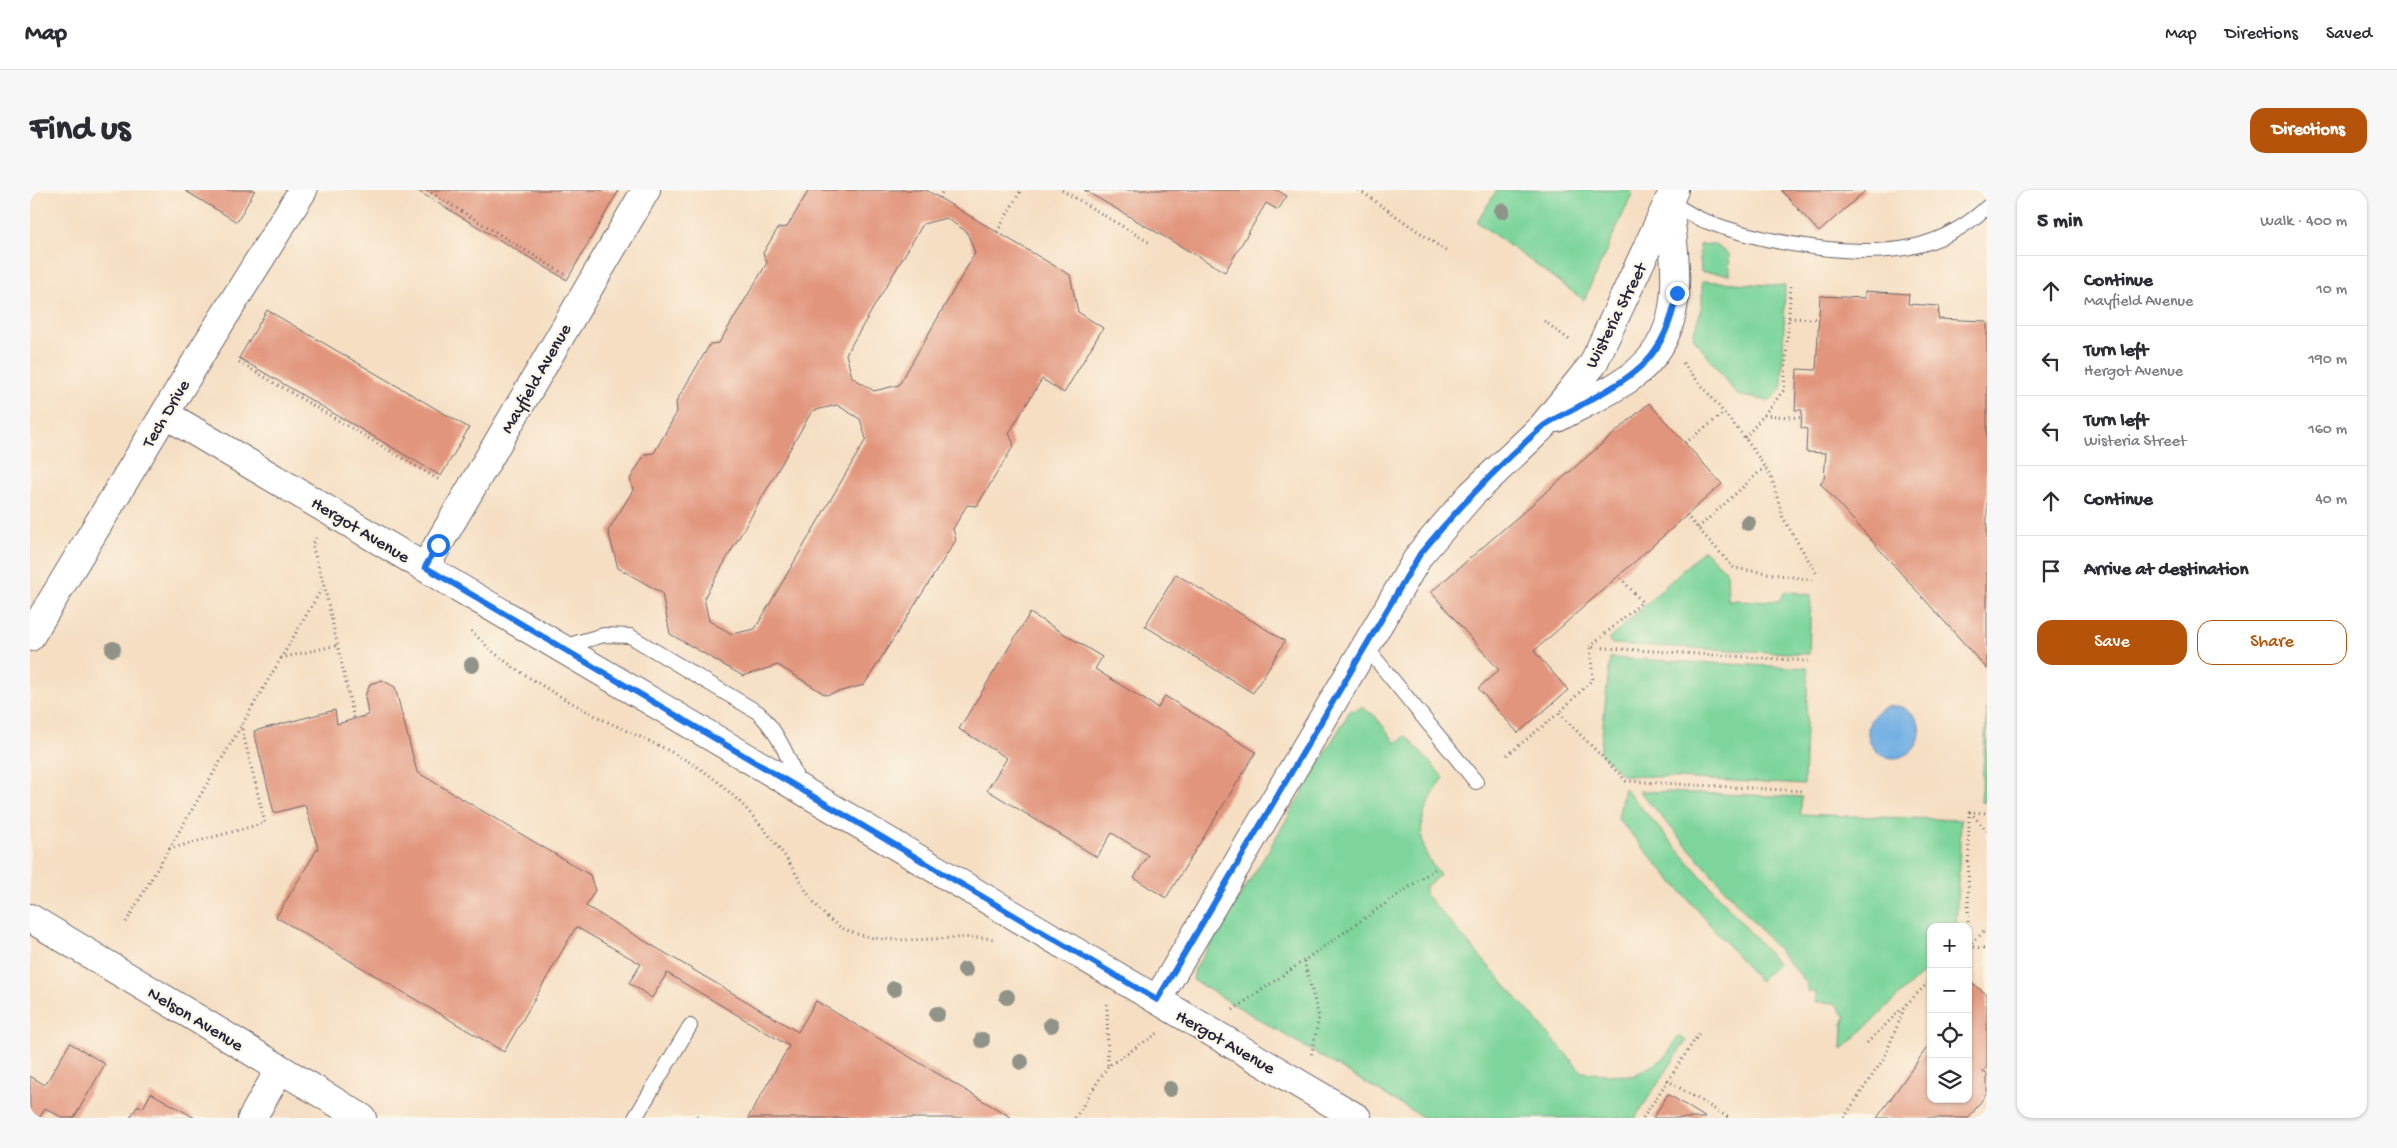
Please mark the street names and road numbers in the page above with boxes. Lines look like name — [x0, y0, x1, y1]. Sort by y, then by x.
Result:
street label: Wisteria Street — [1582, 259, 1653, 372]
street label: Mayfield Avenue — [497, 320, 577, 438]
street label: Tech Drive — [138, 376, 196, 453]
street label: Hergot Avenue — [307, 493, 413, 569]
street label: Nelson Avenue — [143, 983, 247, 1057]
street label: Hergot Avenue — [1171, 1006, 1279, 1080]

